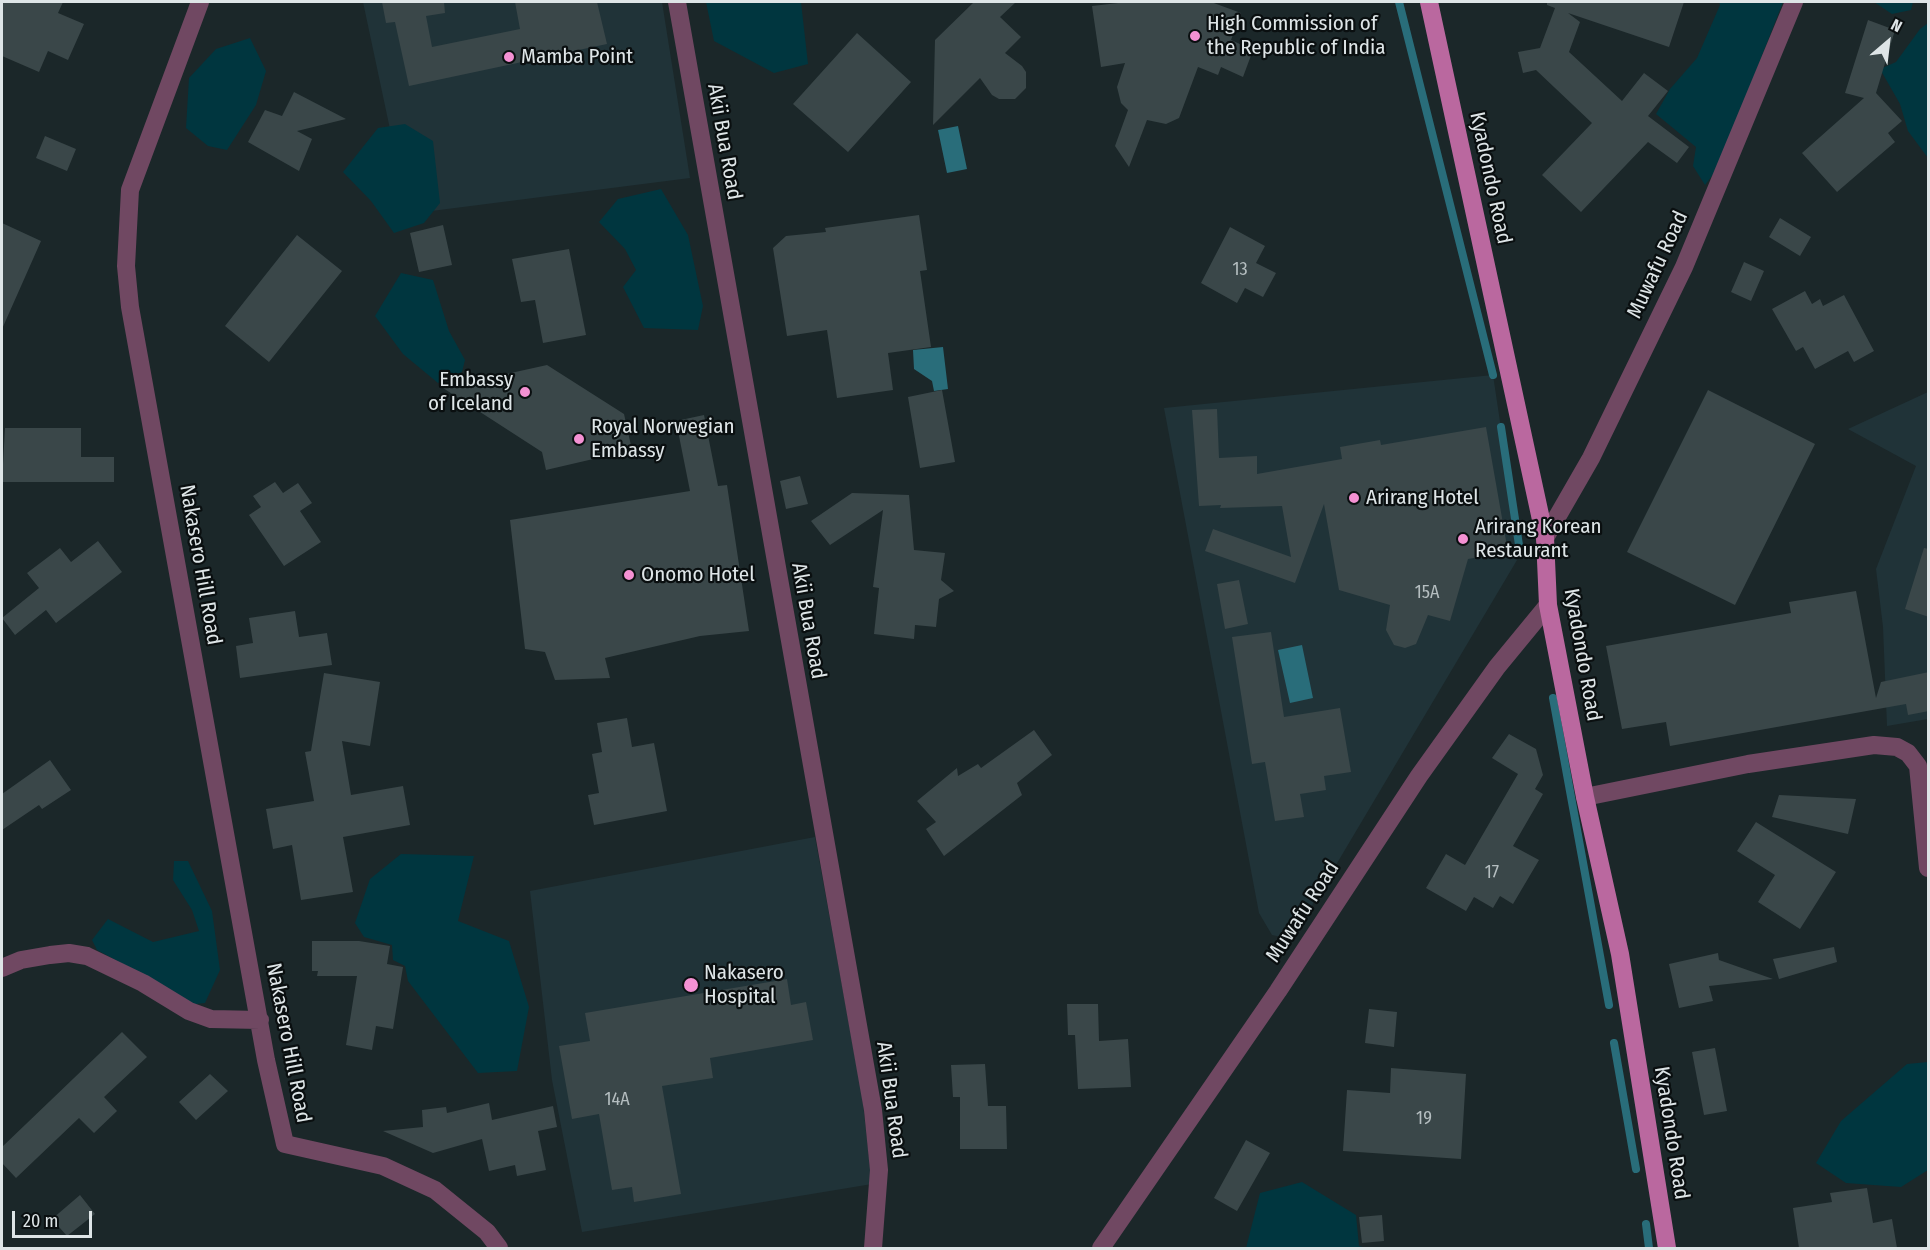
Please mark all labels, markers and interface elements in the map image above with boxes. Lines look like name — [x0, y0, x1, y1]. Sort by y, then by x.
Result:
place label: High Commission of the Republic of India — [1207, 11, 1386, 61]
north arrow — [1858, 12, 1918, 72]
text: N — [1888, 15, 1905, 36]
marker: High Commission of the Republic of India — [1188, 29, 1202, 43]
place label: Mamba Point — [521, 44, 633, 70]
marker: Mamba Point — [502, 50, 516, 64]
street label: Akii Bua Road — [701, 82, 747, 202]
street label: Kyadondo Road — [1464, 110, 1516, 246]
street label: Muwafu Road — [1622, 207, 1694, 323]
house number: 13 — [1232, 259, 1248, 281]
place label: Embassy of Iceland — [428, 367, 513, 417]
marker: Embassy of Iceland — [518, 385, 532, 399]
place label: Royal Norwegian Embassy — [591, 414, 734, 464]
marker: Royal Norwegian Embassy — [572, 432, 586, 446]
street label: Nakasero Hill Road — [174, 483, 226, 647]
place label: Arirang Hotel — [1366, 485, 1479, 511]
marker: Arirang Hotel — [1347, 491, 1361, 505]
place label: Arirang Korean Restaurant — [1475, 514, 1602, 564]
marker: Arirang Korean Restaurant — [1456, 532, 1470, 546]
street label: Akii Bua Road — [785, 561, 831, 681]
place label: Onomo Hotel — [641, 562, 755, 588]
marker: Onomo Hotel — [622, 568, 636, 582]
house number: 15A — [1415, 582, 1439, 604]
street label: Kyadondo Road — [1558, 587, 1606, 723]
street label: Muwafu Road — [1261, 857, 1345, 967]
house number: 17 — [1485, 862, 1499, 884]
place label: Nakasero Hospital — [704, 960, 784, 1010]
street label: Nakasero Hill Road — [260, 961, 316, 1125]
marker: Nakasero Hospital — [682, 976, 700, 994]
street label: Akii Bua Road — [870, 1040, 912, 1160]
street label: Kyadondo Road — [1648, 1065, 1694, 1201]
house number: 14A — [604, 1089, 630, 1111]
house number: 19 — [1416, 1108, 1432, 1130]
scale bar — [15, 1199, 94, 1237]
text: 20 m — [23, 1210, 58, 1232]

